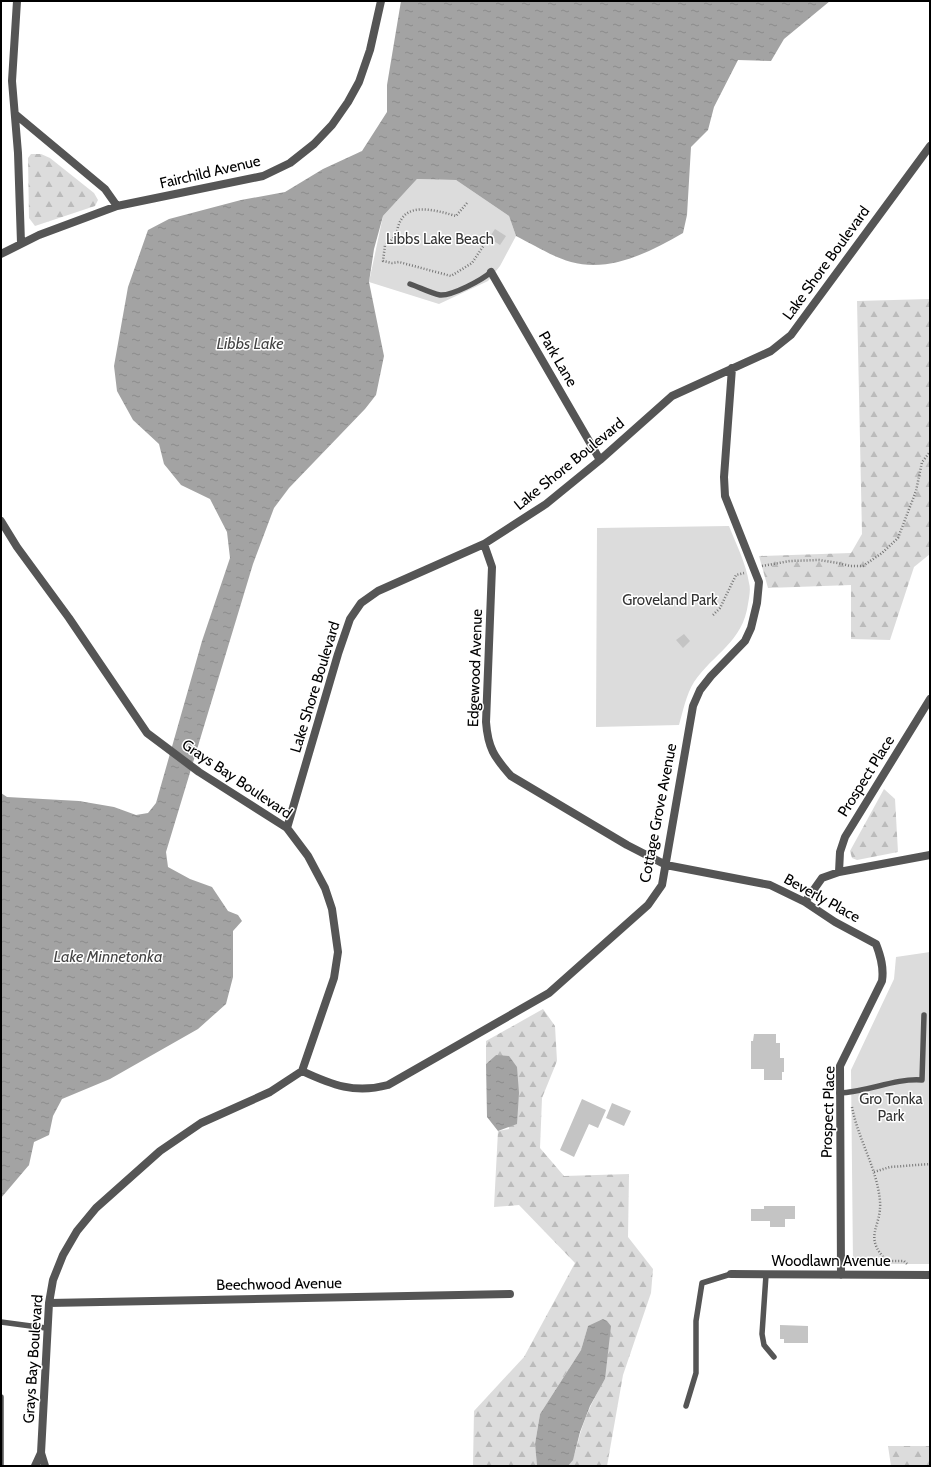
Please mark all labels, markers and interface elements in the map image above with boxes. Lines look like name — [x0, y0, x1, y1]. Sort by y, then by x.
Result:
street label: Fairchild Avenue — [158, 152, 262, 192]
street label: Lake Shore Boulevard — [779, 203, 873, 323]
park label: Libbs Lake Beach — [386, 230, 494, 248]
street label: Park Lane — [535, 328, 581, 390]
water label: Libbs Lake — [216, 334, 284, 353]
street label: Lake Shore Boulevard — [510, 414, 628, 514]
park label: Groveland Park — [622, 591, 718, 609]
street label: Edgewood Avenue — [464, 608, 486, 727]
street label: Lake Shore Boulevard — [286, 619, 344, 755]
street label: Prospect Place — [834, 732, 898, 820]
street label: Grays Bay Boulevard — [179, 735, 295, 823]
street label: Cottage Grove Avenue — [636, 742, 680, 884]
street label: Beverly Place — [781, 870, 863, 926]
water label: Lake Minnetonka — [53, 947, 163, 966]
street label: Prospect Place — [817, 1065, 839, 1158]
park label: Gro Tonka Park — [859, 1090, 924, 1125]
street label: Woodlawn Avenue — [771, 1252, 891, 1270]
street label: Beechwood Avenue — [216, 1274, 342, 1294]
street label: Grays Bay Boulevard — [20, 1294, 46, 1424]

